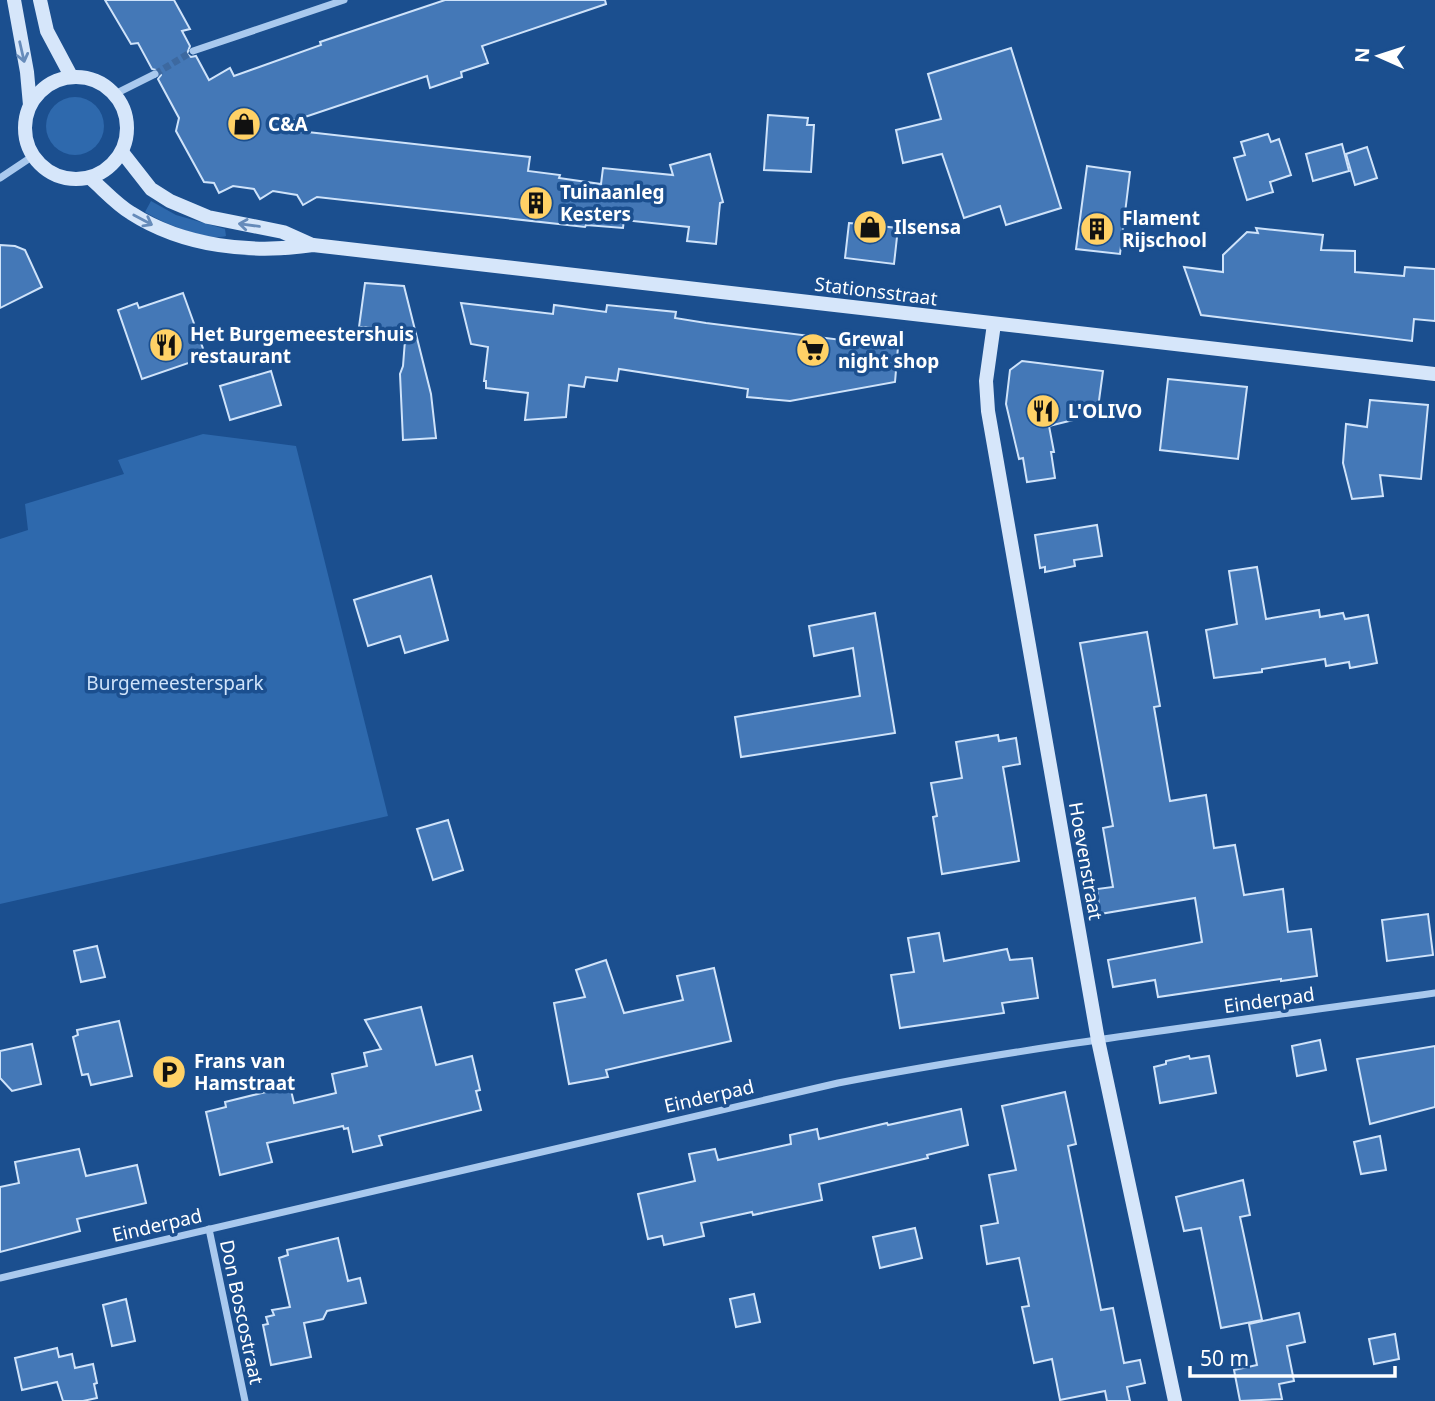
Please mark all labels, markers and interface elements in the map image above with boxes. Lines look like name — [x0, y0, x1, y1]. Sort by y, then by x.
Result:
north arrow — [1344, 21, 1414, 91]
one-way arrow — [16, 40, 30, 63]
text: N — [1349, 47, 1375, 64]
shop icon: C&A — [225, 105, 263, 143]
place label: C&A — [268, 111, 308, 137]
place label: Tuinaanleg Kesters — [560, 179, 665, 227]
building icon: Tuinaanleg Kesters — [517, 184, 555, 222]
place label: Flament Rijschool — [1122, 205, 1207, 253]
shop icon: Ilsensa — [851, 208, 889, 246]
building icon: Flament Rijschool — [1078, 210, 1116, 248]
one-way arrow — [132, 214, 153, 227]
place label: Ilsensa — [894, 214, 961, 240]
one-way arrow — [238, 219, 260, 232]
street label: Stationsstraat — [813, 271, 939, 311]
place label: Het Burgemeestershuis restaurant — [190, 321, 414, 369]
restaurant icon: Het Burgemeestershuis restaurant — [147, 326, 185, 364]
place label: Grewal night shop — [838, 326, 939, 374]
supermarket icon: Grewal night shop — [794, 331, 832, 369]
restaurant icon: L'OLIVO — [1024, 392, 1062, 430]
place label: L'OLIVO — [1068, 398, 1142, 424]
park label: Burgemeesterspark — [86, 670, 264, 696]
street label: Hoevenstraat — [1063, 800, 1109, 922]
street label: Einderpad — [1222, 981, 1316, 1019]
place label: Frans van Hamstraat — [194, 1048, 295, 1096]
parking icon: Frans van Hamstraat — [150, 1053, 188, 1091]
street label: Einderpad — [661, 1073, 757, 1119]
street label: Einderpad — [109, 1202, 205, 1248]
street label: Don Boscostraat — [214, 1237, 270, 1387]
scale bar — [1190, 1334, 1395, 1378]
text: 50 m — [1200, 1344, 1249, 1372]

